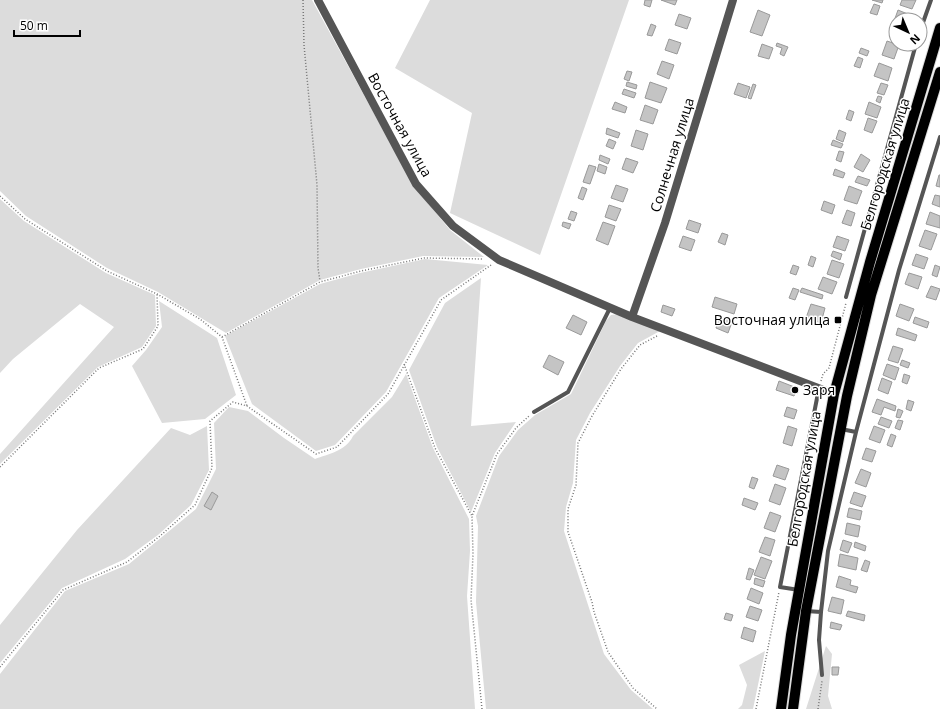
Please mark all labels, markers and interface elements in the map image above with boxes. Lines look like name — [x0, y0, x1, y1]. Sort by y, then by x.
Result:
scale bar — [14, 12, 80, 38]
north arrow — [888, 12, 928, 52]
text: 50 m — [20, 17, 48, 34]
text: N — [907, 31, 924, 48]
street label: Восточная улица — [364, 69, 437, 180]
street label: Солнечная улица — [645, 95, 698, 215]
street label: Белгородская улица — [855, 95, 914, 232]
place label: Восточная улица — [714, 310, 830, 329]
marker: Восточная улица — [833, 315, 843, 325]
place label: Заря — [803, 380, 835, 399]
marker: Заря — [790, 385, 800, 395]
street label: Белгородская улица — [782, 410, 825, 548]

